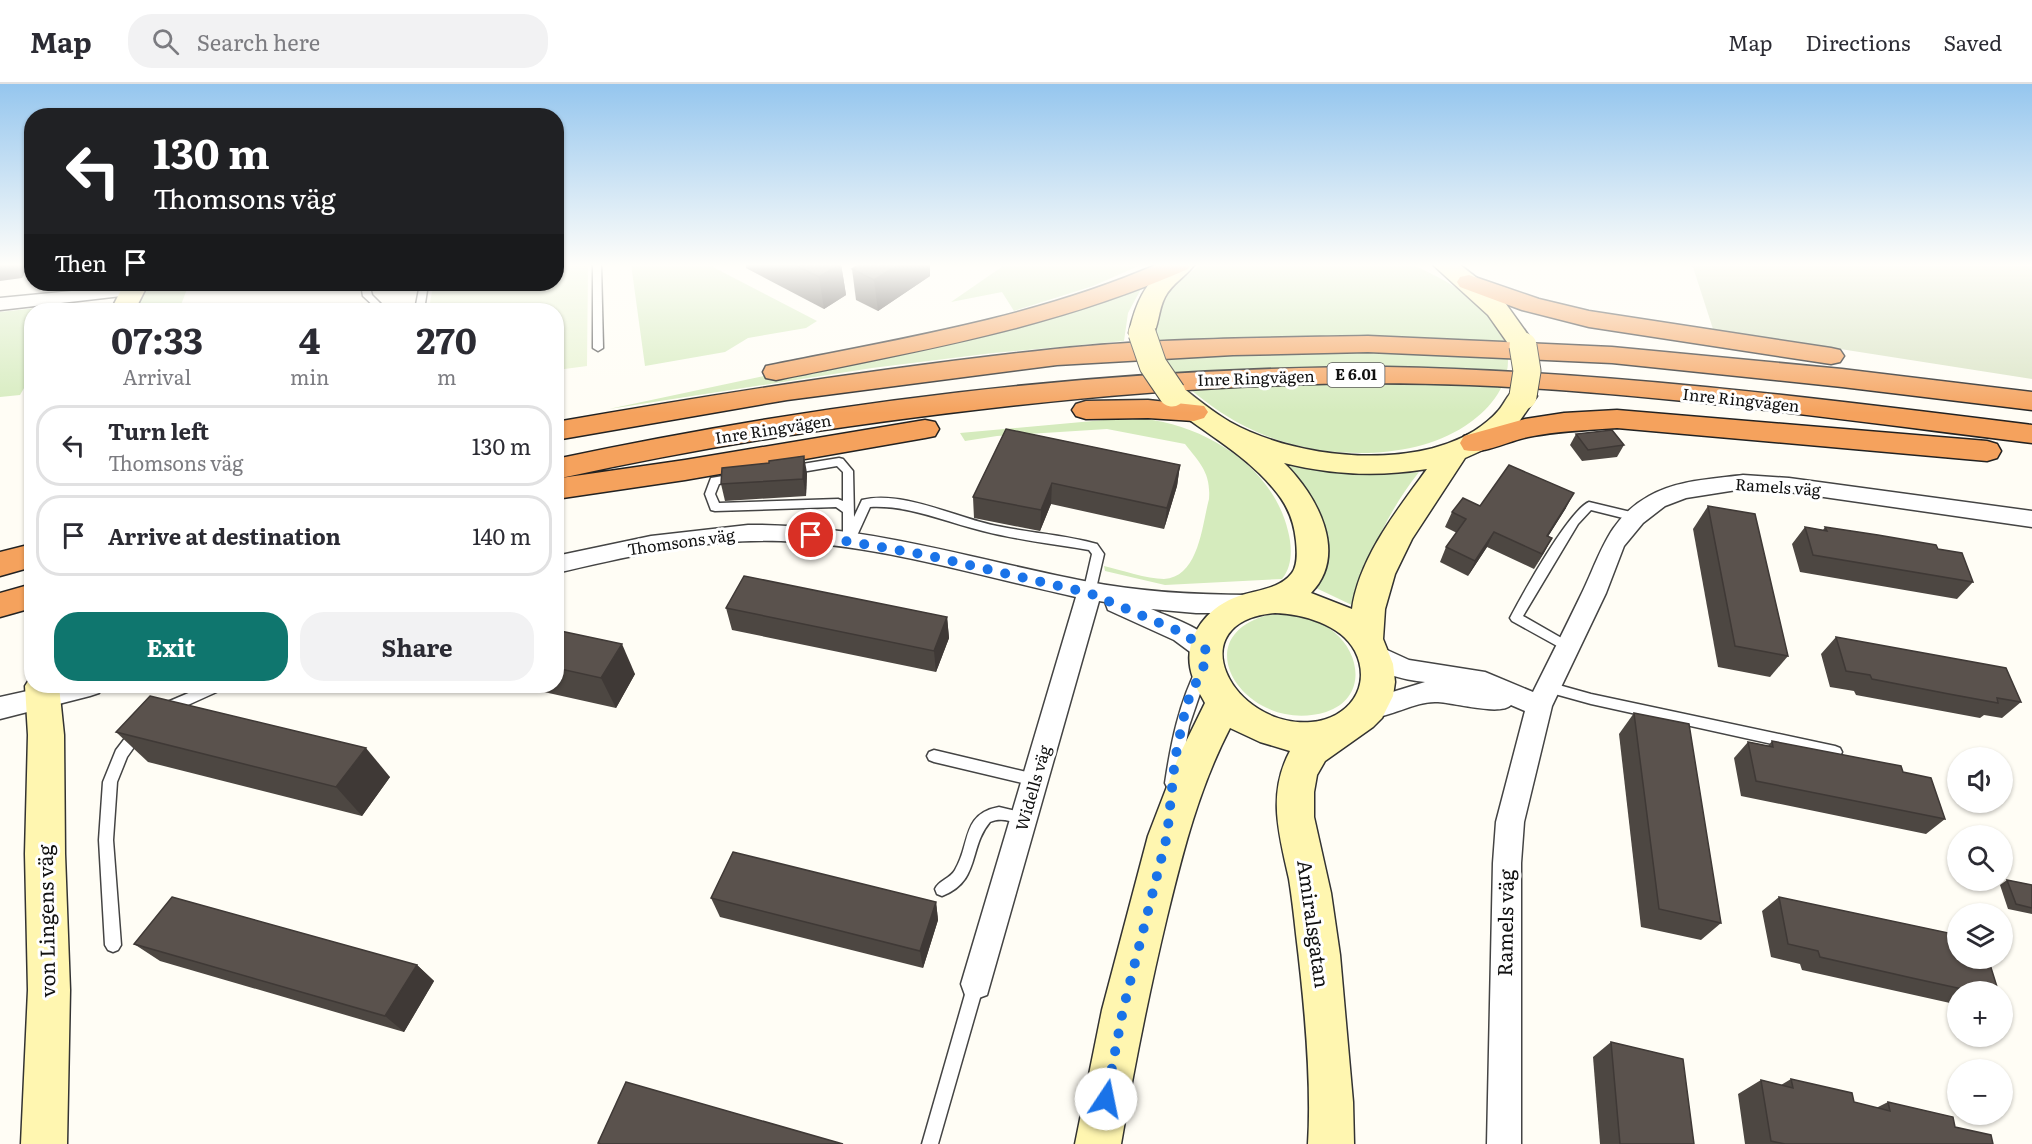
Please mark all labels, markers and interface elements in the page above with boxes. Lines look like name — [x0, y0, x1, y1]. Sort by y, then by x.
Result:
search box — [128, 14, 548, 68]
text: Map — [30, 20, 92, 62]
icon: search — [149, 25, 182, 58]
text: Search here — [197, 25, 320, 58]
text: Map — [1728, 26, 1773, 57]
text: Directions — [1806, 26, 1911, 57]
text: Saved — [1944, 26, 2002, 57]
text: 130 m — [153, 120, 270, 182]
icon: left — [54, 132, 132, 210]
text: Thomsons väg — [153, 177, 336, 217]
text: Then — [54, 246, 107, 279]
icon: arrive — [119, 246, 152, 279]
text: 07:33 — [111, 312, 203, 365]
text: 4 — [299, 312, 321, 365]
text: 270 — [416, 312, 477, 365]
text: Arrival — [123, 361, 191, 391]
text: min — [290, 361, 329, 391]
text: m — [437, 361, 456, 391]
street label: Inre Ringvägen — [1197, 363, 1316, 391]
road number: E 6.01 — [1328, 363, 1384, 387]
street label: Inre Ringvägen — [1681, 381, 1801, 417]
street label: Inre Ringvägen — [713, 407, 833, 449]
text: Turn left — [108, 414, 209, 447]
icon: left — [57, 429, 90, 462]
text: 130 m — [472, 429, 531, 462]
text: Thomsons väg — [108, 447, 243, 477]
street label: Ramels väg — [1734, 471, 1822, 501]
pin — [785, 509, 836, 560]
icon: arrive — [794, 518, 827, 551]
icon: arrive — [57, 519, 90, 552]
text: Arrive at destination — [108, 519, 341, 552]
text: 140 m — [472, 519, 531, 552]
street label: Thomsons väg — [626, 522, 736, 560]
button: Exit — [54, 612, 288, 681]
button: Share — [300, 612, 534, 681]
street label: Widells väg — [1008, 742, 1056, 833]
map controls — [1947, 747, 2013, 1125]
button: sound — [1947, 747, 2013, 813]
button: search — [1947, 825, 2013, 891]
street label: von Lingens väg — [29, 843, 61, 998]
street label: Amiralsgatan — [1291, 858, 1339, 990]
street label: Ramels väg — [1488, 868, 1520, 977]
button: layers — [1947, 903, 2013, 969]
button: + — [1947, 981, 2013, 1047]
button: − — [1947, 1059, 2013, 1125]
position arrow — [1074, 1067, 1138, 1131]

